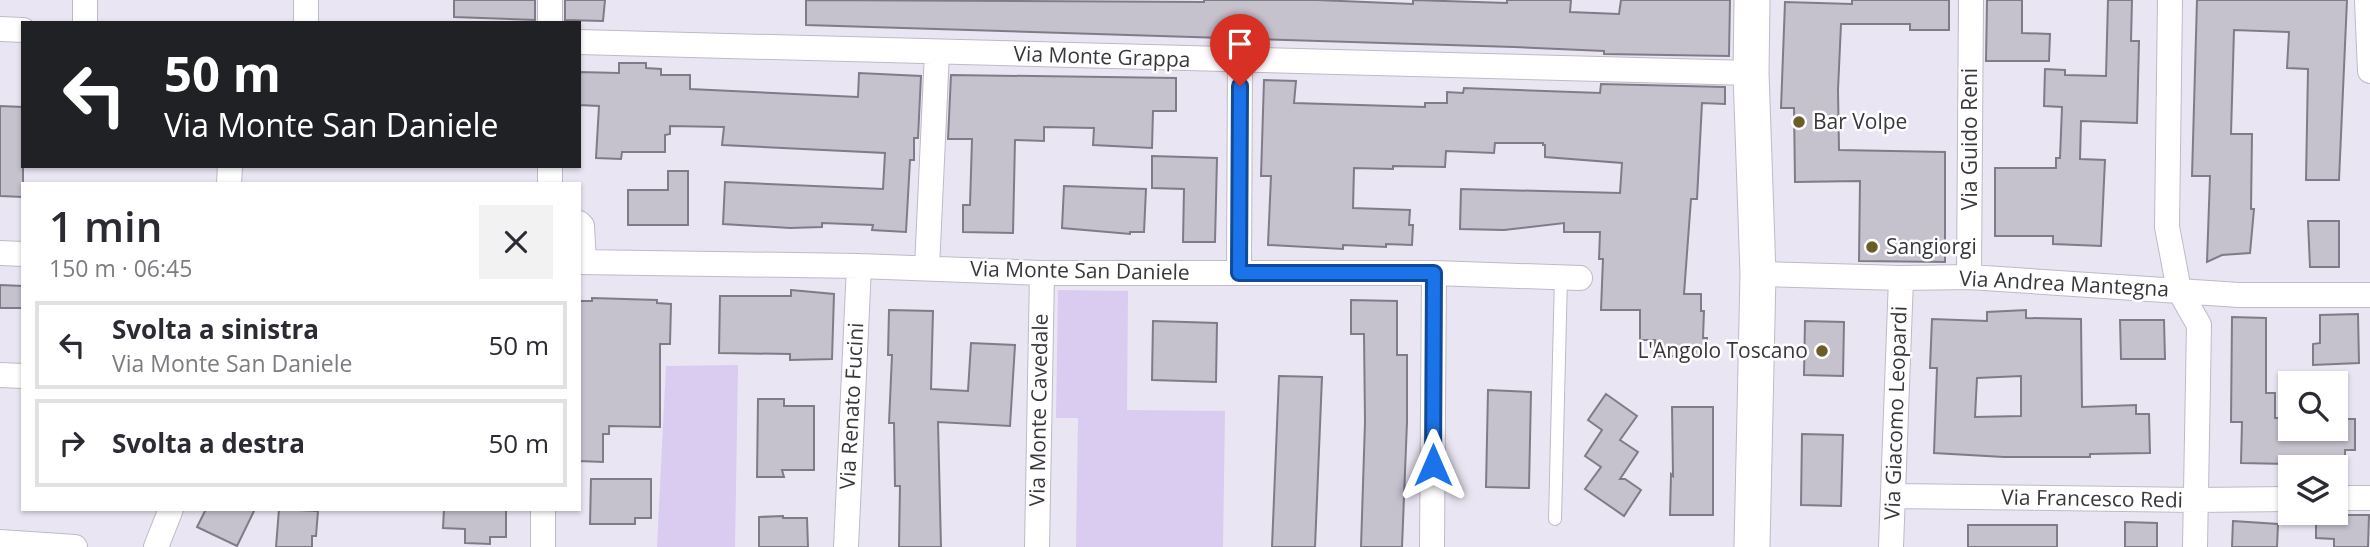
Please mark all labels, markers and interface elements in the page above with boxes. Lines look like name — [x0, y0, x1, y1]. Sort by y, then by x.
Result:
pin — [1210, 14, 1270, 86]
icon: arrive — [1221, 25, 1259, 63]
street label: Via Monte Grappa — [1013, 39, 1191, 73]
text: 50 m — [164, 40, 281, 106]
icon: left — [49, 49, 140, 140]
street label: Via Guido Reni — [1955, 68, 1983, 210]
text: Via Monte San Daniele — [164, 103, 499, 146]
place label: Bar Volpe — [1813, 107, 1907, 135]
marker: Bar Volpe — [1791, 114, 1807, 130]
text: 1 min — [49, 197, 162, 254]
button: close — [479, 205, 553, 279]
place label: Sangiorgi — [1886, 232, 1977, 260]
marker: Sangiorgi — [1864, 239, 1880, 255]
text: 150 m · 06:45 — [49, 252, 192, 284]
street label: Via Monte San Daniele — [970, 254, 1190, 286]
street label: Via Andrea Mantegna — [1958, 264, 2170, 302]
street label: Via Giacomo Leopardi — [1877, 306, 1913, 520]
text: Svolta a sinistra — [112, 311, 319, 347]
street label: Via Monte Cavedale — [1022, 313, 1054, 507]
street label: Via Renato Fucini — [833, 322, 869, 490]
icon: left — [53, 326, 91, 364]
text: 50 m — [488, 327, 549, 363]
place label: L'Angolo Toscano — [1637, 336, 1808, 364]
marker: L'Angolo Toscano — [1814, 343, 1830, 359]
text: Via Monte San Daniele — [112, 347, 352, 379]
map controls — [2278, 371, 2348, 525]
button: search — [2278, 371, 2348, 441]
icon: right — [53, 424, 91, 462]
text: Svolta a destra — [112, 425, 305, 461]
text: 50 m — [488, 425, 549, 461]
position arrow — [1396, 428, 1470, 502]
button: layers — [2278, 455, 2348, 525]
street label: Via Francesco Redi — [2001, 482, 2183, 514]

